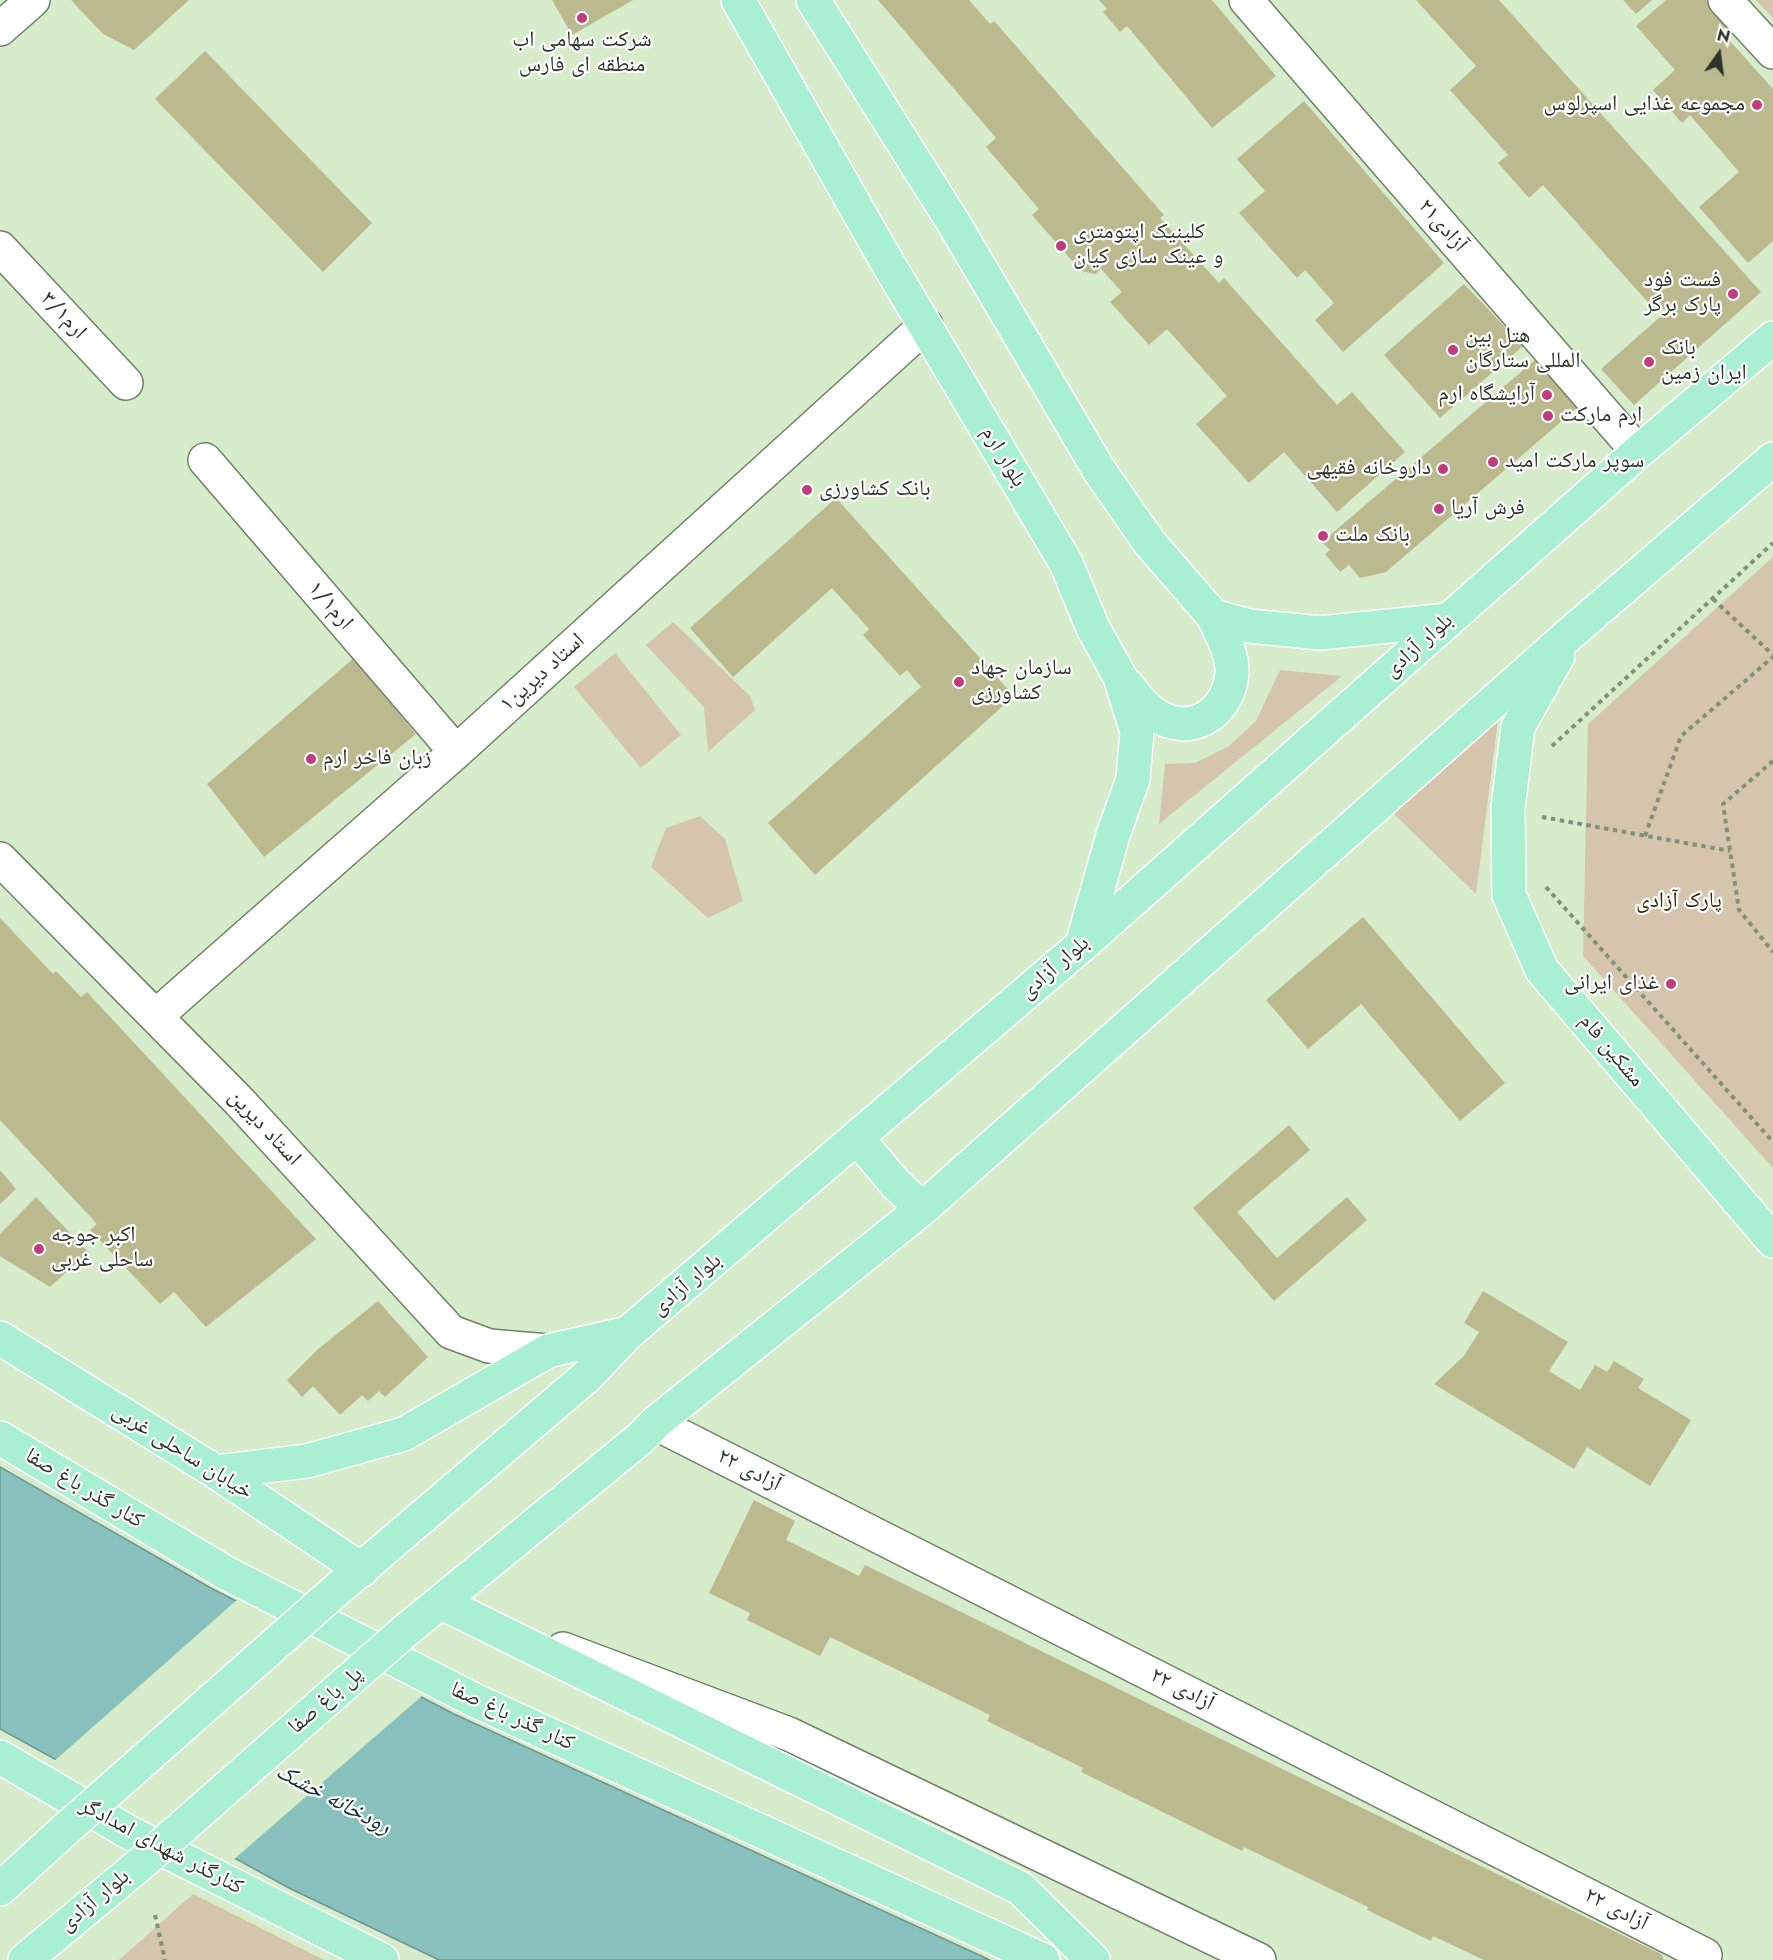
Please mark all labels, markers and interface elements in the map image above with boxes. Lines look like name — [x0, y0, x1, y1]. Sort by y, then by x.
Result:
marker: شرکت سهامی اب منطقه ای فارس — [575, 11, 589, 25]
text: N — [1715, 23, 1732, 49]
north arrow — [1689, 24, 1749, 84]
place label: شرکت سهامی اب منطقه ای فارس — [512, 28, 652, 80]
place label: مجموعه غذایی اسپرلوس — [1543, 92, 1745, 118]
marker: مجموعه غذایی اسپرلوس — [1750, 98, 1764, 112]
street label: آزادی۲۱ — [1412, 194, 1472, 258]
place label: کلینیک اپتومتری و عینک سازی کیان — [1073, 220, 1223, 272]
marker: کلینیک اپتومتری و عینک سازی کیان — [1054, 239, 1068, 253]
place label: فست فود پارک برگر — [1644, 268, 1721, 320]
street label: ۳/۱ارم — [34, 287, 92, 345]
marker: فست فود پارک برگر — [1726, 287, 1740, 301]
place label: هتل بین المللی ستارگان — [1465, 324, 1581, 376]
place label: بانک ایران زمین — [1661, 336, 1747, 388]
marker: هتل بین المللی ستارگان — [1446, 343, 1460, 357]
marker: بانک ایران زمین — [1642, 355, 1656, 369]
place label: آرایشگاه ارم — [1438, 382, 1535, 408]
marker: آرایشگاه ارم — [1540, 388, 1554, 402]
place label: ارم مارکت — [1560, 403, 1642, 429]
marker: ارم مارکت — [1541, 409, 1555, 423]
street label: بلوار ارم — [975, 422, 1031, 492]
place label: سوپر مارکت امید — [1505, 449, 1644, 475]
marker: سوپر مارکت امید — [1486, 455, 1500, 469]
place label: داروخانه فقیهی — [1307, 456, 1431, 482]
marker: داروخانه فقیهی — [1436, 462, 1450, 476]
place label: بانک کشاورزی — [819, 477, 930, 503]
marker: بانک کشاورزی — [800, 483, 814, 497]
place label: فرش آریا — [1451, 496, 1525, 522]
marker: فرش آریا — [1432, 502, 1446, 516]
place label: بانک ملت — [1335, 523, 1410, 549]
marker: بانک ملت — [1316, 529, 1330, 543]
street label: ۱/۱ارم — [302, 576, 358, 636]
street label: بلوار آزادی — [1379, 608, 1459, 684]
street label: استاد دیرین۱ — [495, 628, 591, 718]
place label: سازمان جهاد کشاورزی — [971, 656, 1072, 708]
marker: سازمان جهاد کشاورزی — [952, 675, 966, 689]
place label: زبان فاخر ارم — [323, 746, 431, 772]
marker: زبان فاخر ارم — [304, 752, 318, 766]
park label: پارک آزادی — [1636, 889, 1722, 915]
street label: بلوار آزادی — [1015, 931, 1095, 1005]
place label: غذای ایرانی — [1564, 971, 1659, 997]
marker: غذای ایرانی — [1664, 977, 1678, 991]
street label: مشکین فام — [1573, 1009, 1649, 1093]
street label: استاد دیرین — [222, 1084, 306, 1172]
place label: اکبر جوجه ساحلی غربی — [51, 1223, 153, 1274]
marker: اکبر جوجه ساحلی غربی — [32, 1242, 46, 1256]
street label: بلوار آزادی — [646, 1248, 728, 1322]
street label: خیابان ساحلی غربی — [107, 1398, 257, 1506]
street label: کنار گذر باغ صفا — [20, 1443, 148, 1535]
street label: آزادی ۲۲ — [713, 1444, 785, 1498]
street label: پل باغ صفا — [283, 1662, 369, 1740]
street label: آزادی ۲۲ — [1146, 1663, 1218, 1717]
street label: کنار گذر باغ صفا — [446, 1677, 578, 1757]
water label: رودخانه خشک — [271, 1758, 395, 1842]
street label: کنارگذر شهدای امدادگر — [75, 1793, 247, 1901]
street label: بلوار آزادی — [54, 1864, 136, 1938]
street label: آزادی ۲۲ — [1580, 1883, 1652, 1937]

